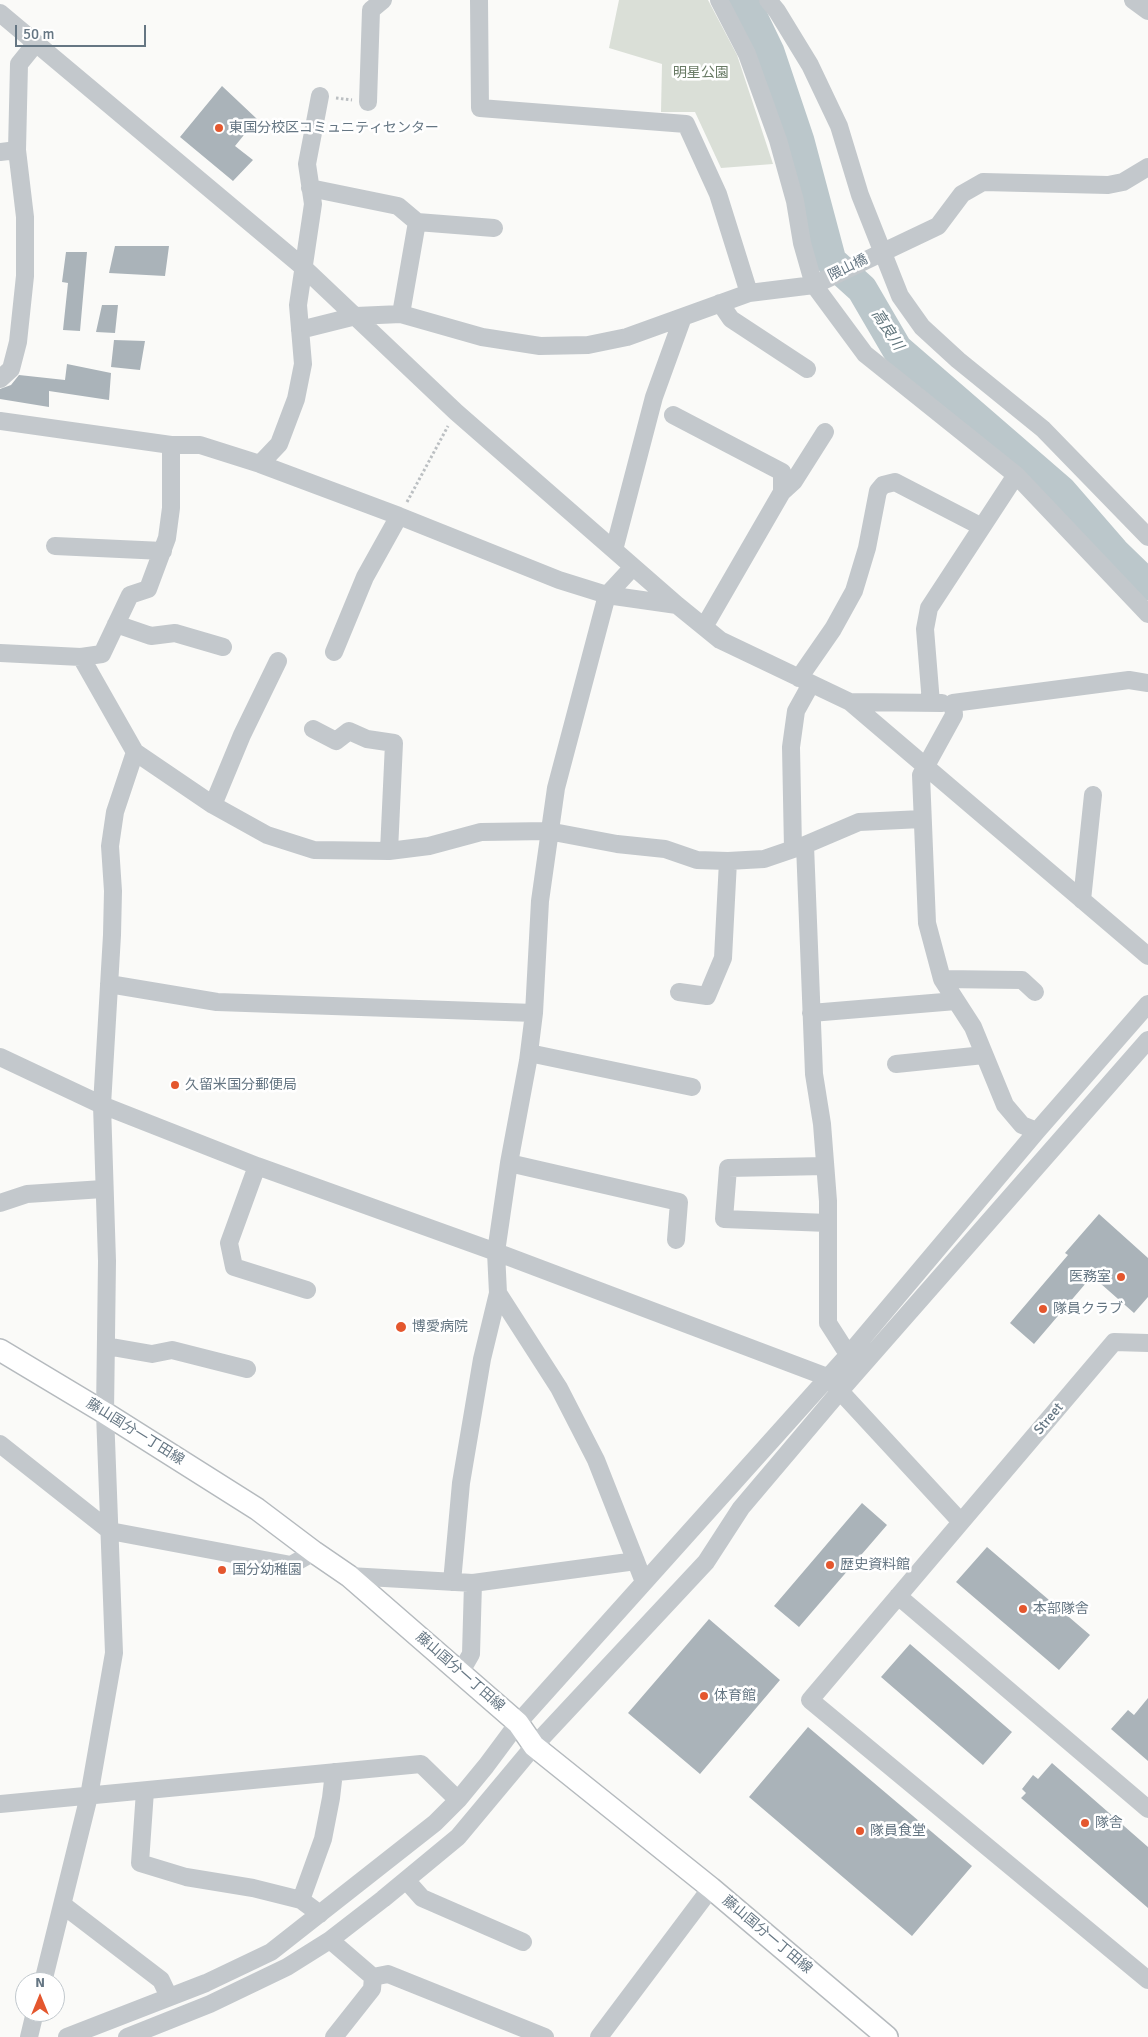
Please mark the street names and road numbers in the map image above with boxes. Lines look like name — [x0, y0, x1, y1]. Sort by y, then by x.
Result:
street label: 隈山橋 — [825, 251, 871, 285]
street label: 藤山国分一丁田線 — [83, 1395, 187, 1469]
street label: Street — [1031, 1400, 1067, 1438]
street label: 藤山国分一丁田線 — [412, 1629, 508, 1715]
street label: 藤山国分一丁田線 — [719, 1893, 815, 1977]

